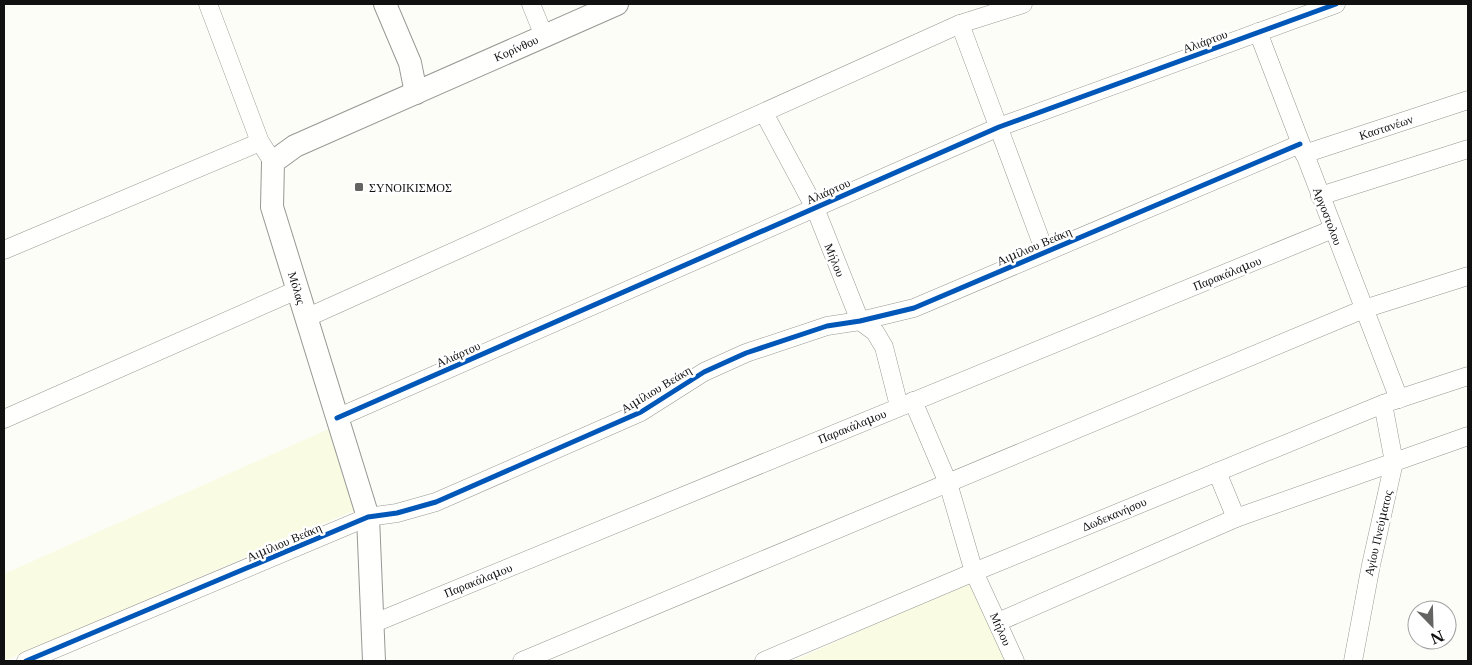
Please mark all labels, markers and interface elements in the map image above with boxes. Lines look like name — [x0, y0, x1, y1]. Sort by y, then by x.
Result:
street label: Αλιάρτου — [1181, 26, 1230, 56]
street label: Κορίνθου — [491, 32, 541, 64]
street label: Καστανέων — [1357, 111, 1415, 143]
street label: Αλιάρτου — [804, 175, 852, 207]
place label: ΣΥΝΟΙΚΙΣΜΟΣ — [369, 180, 452, 195]
marker: ΣΥΝΟΙΚΙΣΜΟΣ — [353, 181, 365, 193]
street label: Αργοστολου — [1310, 185, 1346, 247]
street label: Αιμίλιου Βεάκη — [994, 224, 1074, 268]
street label: Μήλου — [822, 241, 848, 279]
street label: Παρακάλαμου — [1191, 253, 1263, 293]
street label: Μόλας — [285, 270, 309, 306]
street label: Αλιάρτου — [434, 338, 482, 370]
street label: Αιμίλιου Βεάκη — [618, 362, 694, 416]
street label: Παρακάλαμου — [816, 406, 888, 446]
street label: Αγίου Πνεύματος — [1361, 489, 1395, 577]
street label: Δωδεκανήσου — [1079, 494, 1149, 534]
street label: Αιμίλιου Βεάκη — [244, 520, 324, 564]
street label: Παρακάλαμου — [442, 560, 514, 600]
north arrow — [1407, 600, 1457, 650]
street label: Μήλου — [987, 610, 1015, 648]
text: N — [1428, 626, 1447, 648]

